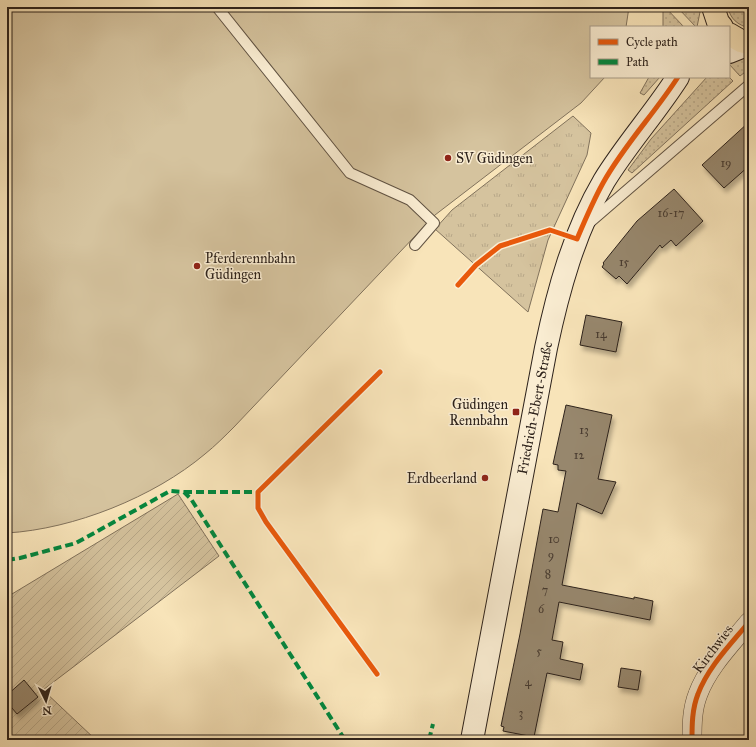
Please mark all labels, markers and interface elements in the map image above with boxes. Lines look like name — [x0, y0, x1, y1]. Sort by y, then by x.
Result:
legend — [590, 26, 730, 78]
text: Cycle path — [626, 35, 678, 49]
text: Path — [626, 55, 649, 69]
place label: SV Güdingen — [456, 150, 533, 167]
marker: SV Güdingen — [443, 153, 453, 163]
house number: 19 — [720, 156, 732, 170]
house number: 16-17 — [658, 206, 684, 220]
place label: Pferderennbahn Güdingen — [205, 250, 296, 283]
house number: 15 — [619, 255, 630, 269]
marker: Pferderennbahn Güdingen — [192, 261, 202, 271]
house number: 14 — [595, 327, 607, 341]
street label: Friedrich-Ebert-Straße — [514, 340, 556, 476]
place label: Güdingen Rennbahn — [449, 396, 508, 429]
marker: Güdingen Rennbahn — [511, 407, 521, 417]
house number: 13 — [579, 423, 589, 437]
house number: 12 — [574, 448, 584, 462]
place label: Erdbeerland — [407, 470, 477, 487]
marker: Erdbeerland — [480, 473, 490, 483]
house number: 10 — [548, 532, 560, 546]
house number: 9 — [548, 548, 554, 562]
house number: 8 — [545, 567, 551, 581]
house number: 7 — [542, 583, 548, 597]
house number: 6 — [538, 602, 545, 616]
street label: Kirchwies — [689, 621, 737, 677]
house number: 5 — [536, 644, 542, 658]
house number: 4 — [525, 675, 532, 689]
north arrow — [26, 681, 66, 721]
text: N — [41, 704, 52, 717]
house number: 3 — [519, 706, 524, 720]

